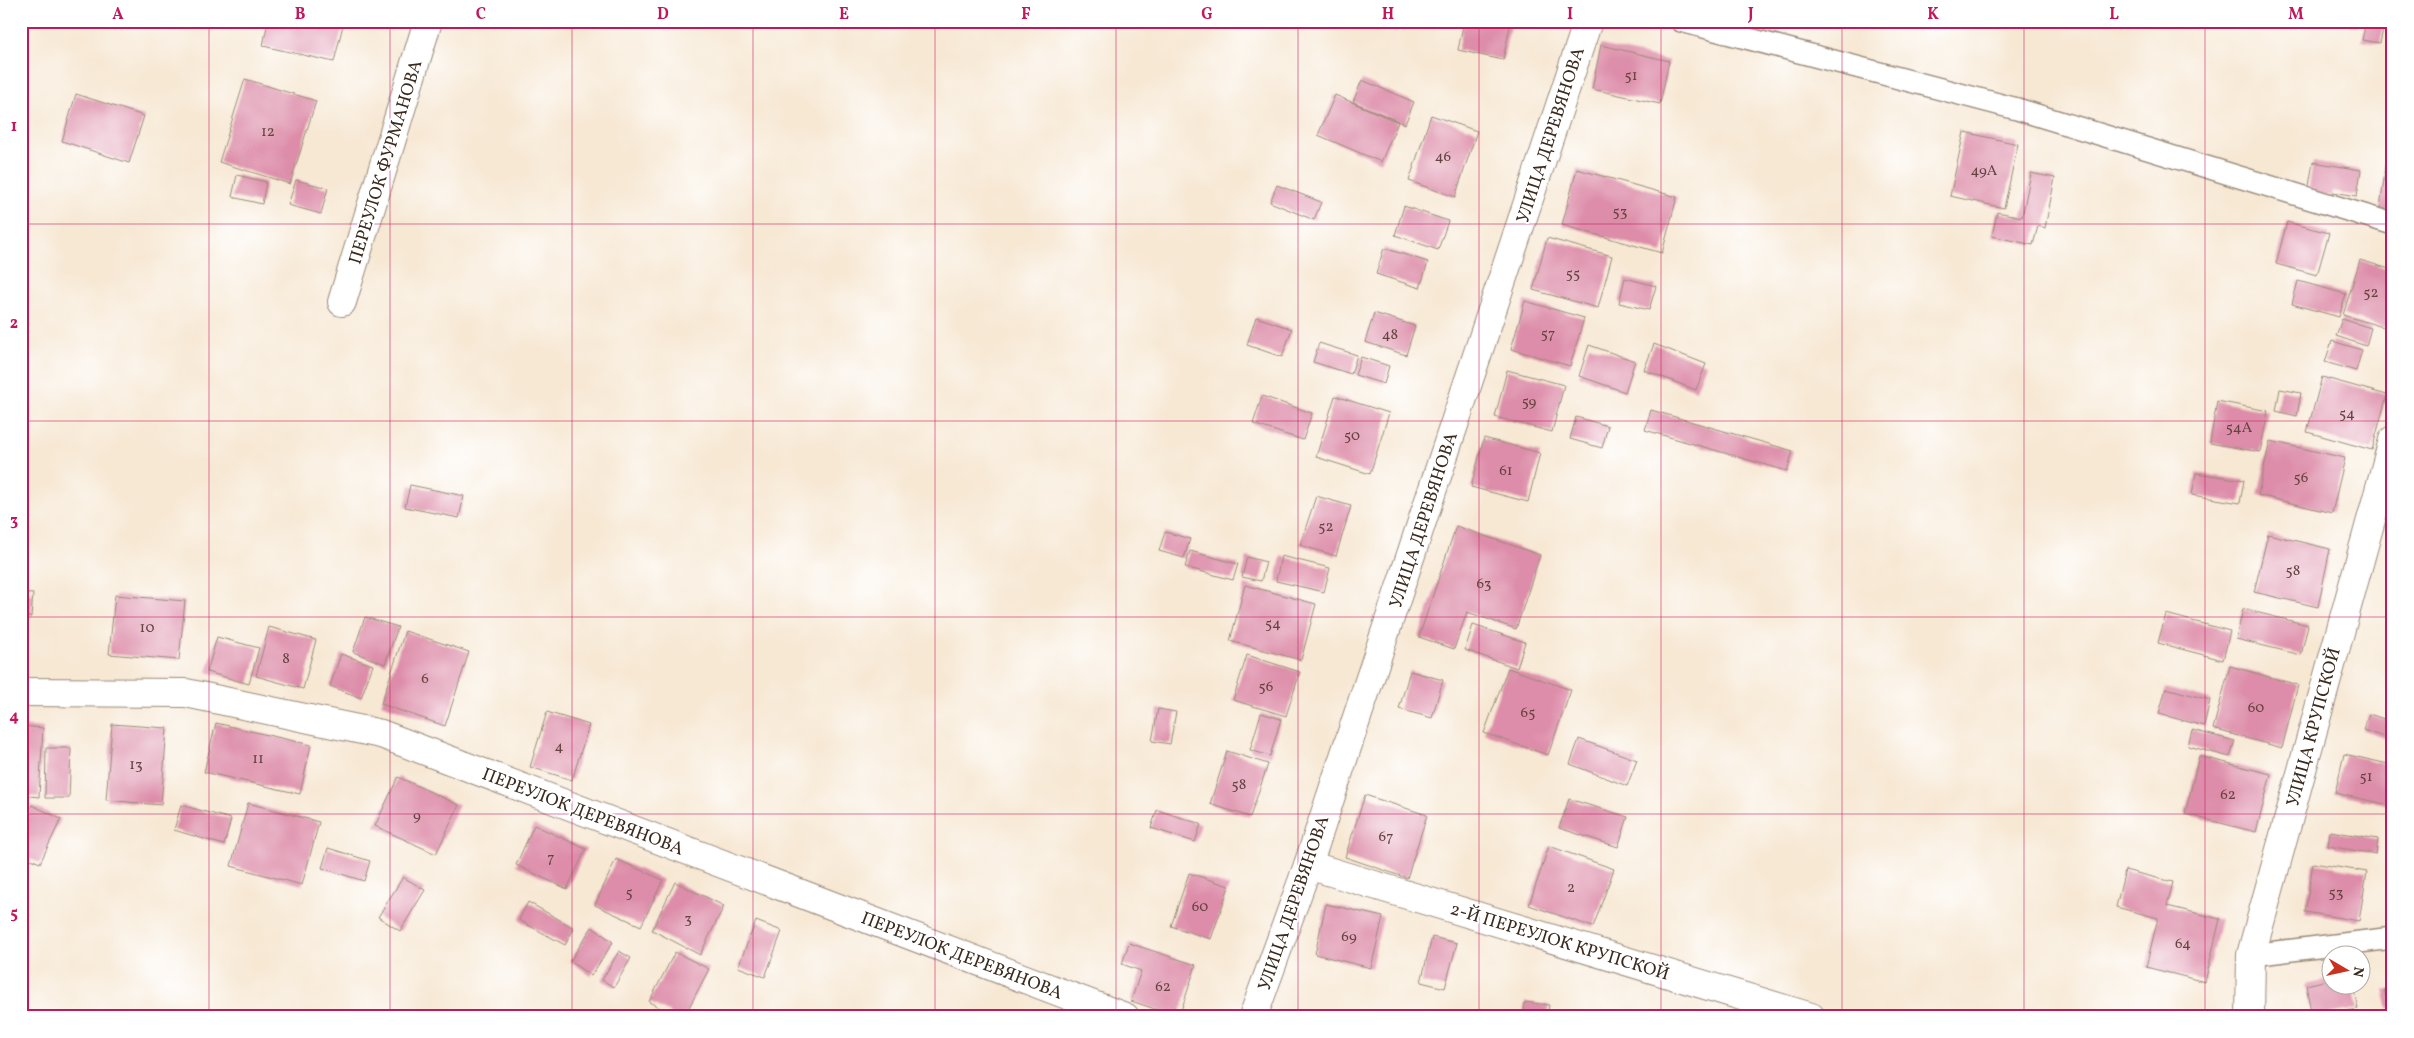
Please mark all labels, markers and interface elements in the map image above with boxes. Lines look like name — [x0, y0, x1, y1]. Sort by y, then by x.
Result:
text: A — [112, 4, 124, 26]
text: B — [295, 4, 306, 26]
text: C — [476, 4, 486, 26]
text: D — [657, 4, 669, 26]
text: E — [839, 4, 849, 26]
text: F — [1021, 4, 1031, 26]
text: G — [1201, 4, 1213, 26]
text: H — [1382, 4, 1394, 26]
text: I — [1567, 4, 1573, 26]
text: J — [1747, 4, 1754, 26]
text: K — [1927, 4, 1939, 26]
text: L — [2109, 4, 2119, 26]
text: M — [2288, 4, 2304, 26]
street label: УЛИЦА ДЕРЕВЯНОВА — [1511, 44, 1592, 227]
street label: ПЕРЕУЛОК ФУРМАНОВА — [343, 57, 430, 268]
house number: 51 — [1624, 66, 1638, 87]
text: 1 — [11, 116, 17, 138]
house number: 12 — [261, 122, 275, 143]
house number: 46 — [1435, 147, 1451, 168]
house number: 49А — [1971, 161, 1998, 182]
house number: 53 — [1613, 202, 1627, 223]
house number: 55 — [1566, 264, 1580, 285]
house number: 52 — [2363, 283, 2379, 304]
text: 2 — [10, 313, 18, 335]
house number: 57 — [1541, 324, 1555, 345]
house number: 48 — [1382, 325, 1398, 346]
house number: 59 — [1522, 392, 1537, 413]
house number: 54 — [2339, 404, 2355, 425]
house number: 54А — [2226, 418, 2253, 439]
house number: 50 — [1344, 426, 1360, 447]
street label: УЛИЦА ДЕРЕВЯНОВА — [1384, 429, 1465, 612]
house number: 61 — [1499, 461, 1513, 482]
house number: 56 — [2294, 468, 2308, 489]
text: 3 — [10, 510, 18, 532]
house number: 52 — [1318, 517, 1334, 538]
house number: 58 — [2286, 561, 2300, 582]
house number: 63 — [1476, 574, 1492, 595]
house number: 54 — [1265, 614, 1281, 635]
house number: 10 — [140, 618, 154, 639]
street label: УЛИЦА КРУПСКОЙ — [2281, 645, 2348, 810]
house number: 8 — [282, 649, 290, 670]
house number: 6 — [421, 669, 429, 690]
house number: 56 — [1259, 677, 1273, 698]
house number: 60 — [2248, 698, 2264, 719]
house number: 65 — [1521, 703, 1535, 724]
text: 4 — [9, 706, 19, 728]
house number: 4 — [555, 737, 564, 758]
house number: 11 — [252, 749, 264, 770]
house number: 13 — [129, 755, 143, 776]
street label: ПЕРЕУЛОК ДЕРЕВЯНОВА — [478, 762, 687, 863]
house number: 51 — [2359, 767, 2373, 788]
house number: 58 — [1232, 775, 1246, 796]
house number: 62 — [2220, 785, 2236, 806]
house number: 9 — [413, 806, 421, 827]
street label: УЛИЦА ДЕРЕВЯНОВА — [1253, 812, 1336, 994]
house number: 67 — [1379, 827, 1393, 848]
house number: 7 — [547, 848, 555, 869]
house number: 2 — [1567, 878, 1575, 899]
house number: 5 — [625, 883, 633, 904]
house number: 53 — [2329, 883, 2343, 904]
house number: 60 — [1192, 897, 1208, 918]
street label: 2-Й ПЕРЕУЛОК КРУПСКОЙ — [1447, 897, 1672, 988]
text: 5 — [10, 903, 18, 925]
street label: ПЕРЕУЛОК ДЕРЕВЯНОВА — [857, 906, 1066, 1007]
house number: 3 — [684, 909, 692, 930]
house number: 69 — [1341, 927, 1357, 948]
house number: 64 — [2175, 934, 2191, 955]
north arrow — [2322, 946, 2372, 996]
text: N — [2347, 965, 2368, 978]
house number: 62 — [1155, 977, 1171, 998]

